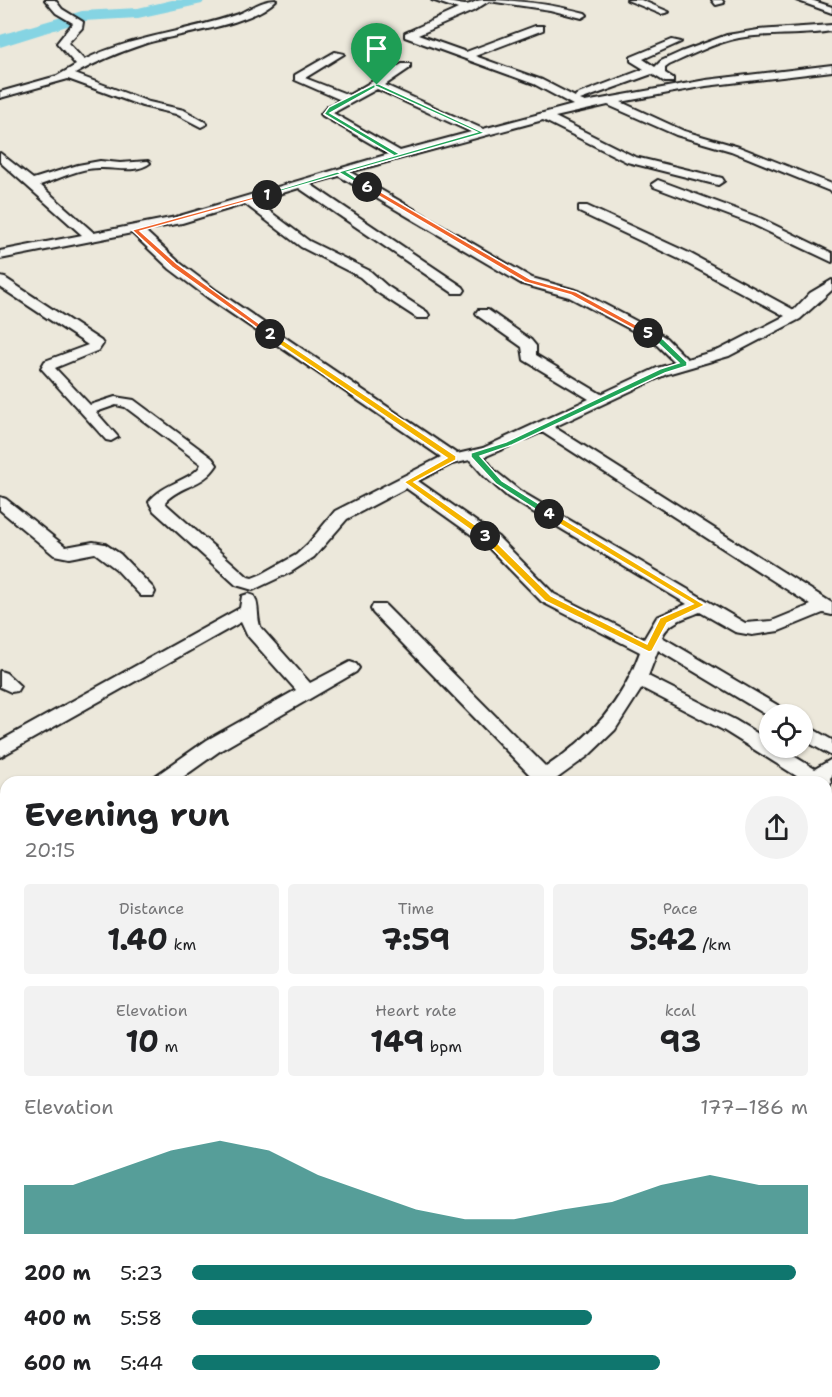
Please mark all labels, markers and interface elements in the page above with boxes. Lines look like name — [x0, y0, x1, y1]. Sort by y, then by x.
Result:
pin — [351, 23, 402, 85]
icon: arrive — [360, 32, 393, 65]
pin: 6 — [352, 172, 382, 202]
text: 6 — [361, 176, 373, 197]
pin: 1 — [252, 180, 282, 210]
text: 1 — [263, 184, 271, 205]
pin: 5 — [633, 318, 663, 348]
pin: 2 — [255, 319, 285, 349]
text: 5 — [643, 322, 653, 343]
text: 2 — [264, 323, 276, 344]
pin: 4 — [534, 499, 564, 529]
text: 4 — [543, 503, 555, 524]
pin: 3 — [470, 521, 500, 551]
text: 3 — [479, 525, 491, 546]
map controls — [759, 704, 813, 758]
button: locate — [759, 704, 813, 758]
text: Evening run — [24, 792, 230, 837]
button: share — [745, 796, 808, 859]
text: 20:15 — [24, 837, 75, 863]
text: Distance — [119, 898, 184, 919]
text: Time — [398, 898, 434, 919]
text: Pace — [663, 898, 698, 919]
text: 1.40 — [107, 919, 168, 960]
text: 7:59 — [382, 919, 450, 960]
text: 5:42 — [630, 919, 697, 960]
text: km — [168, 934, 196, 955]
text: /km — [697, 934, 731, 955]
text: Elevation — [116, 1000, 187, 1021]
text: Heart rate — [375, 1000, 457, 1021]
text: kcal — [665, 1000, 696, 1021]
text: 10 — [125, 1021, 159, 1062]
text: 149 — [370, 1021, 424, 1062]
text: 93 — [660, 1021, 701, 1062]
text: m — [159, 1036, 178, 1057]
text: bpm — [424, 1036, 462, 1057]
text: Elevation — [24, 1094, 114, 1120]
text: 177–186 m — [700, 1094, 808, 1120]
text: 200 m — [24, 1260, 91, 1286]
text: 5:23 — [120, 1260, 163, 1286]
text: 400 m — [24, 1305, 91, 1331]
text: 5:58 — [120, 1305, 162, 1331]
text: 600 m — [24, 1350, 91, 1376]
text: 5:44 — [120, 1350, 163, 1376]

